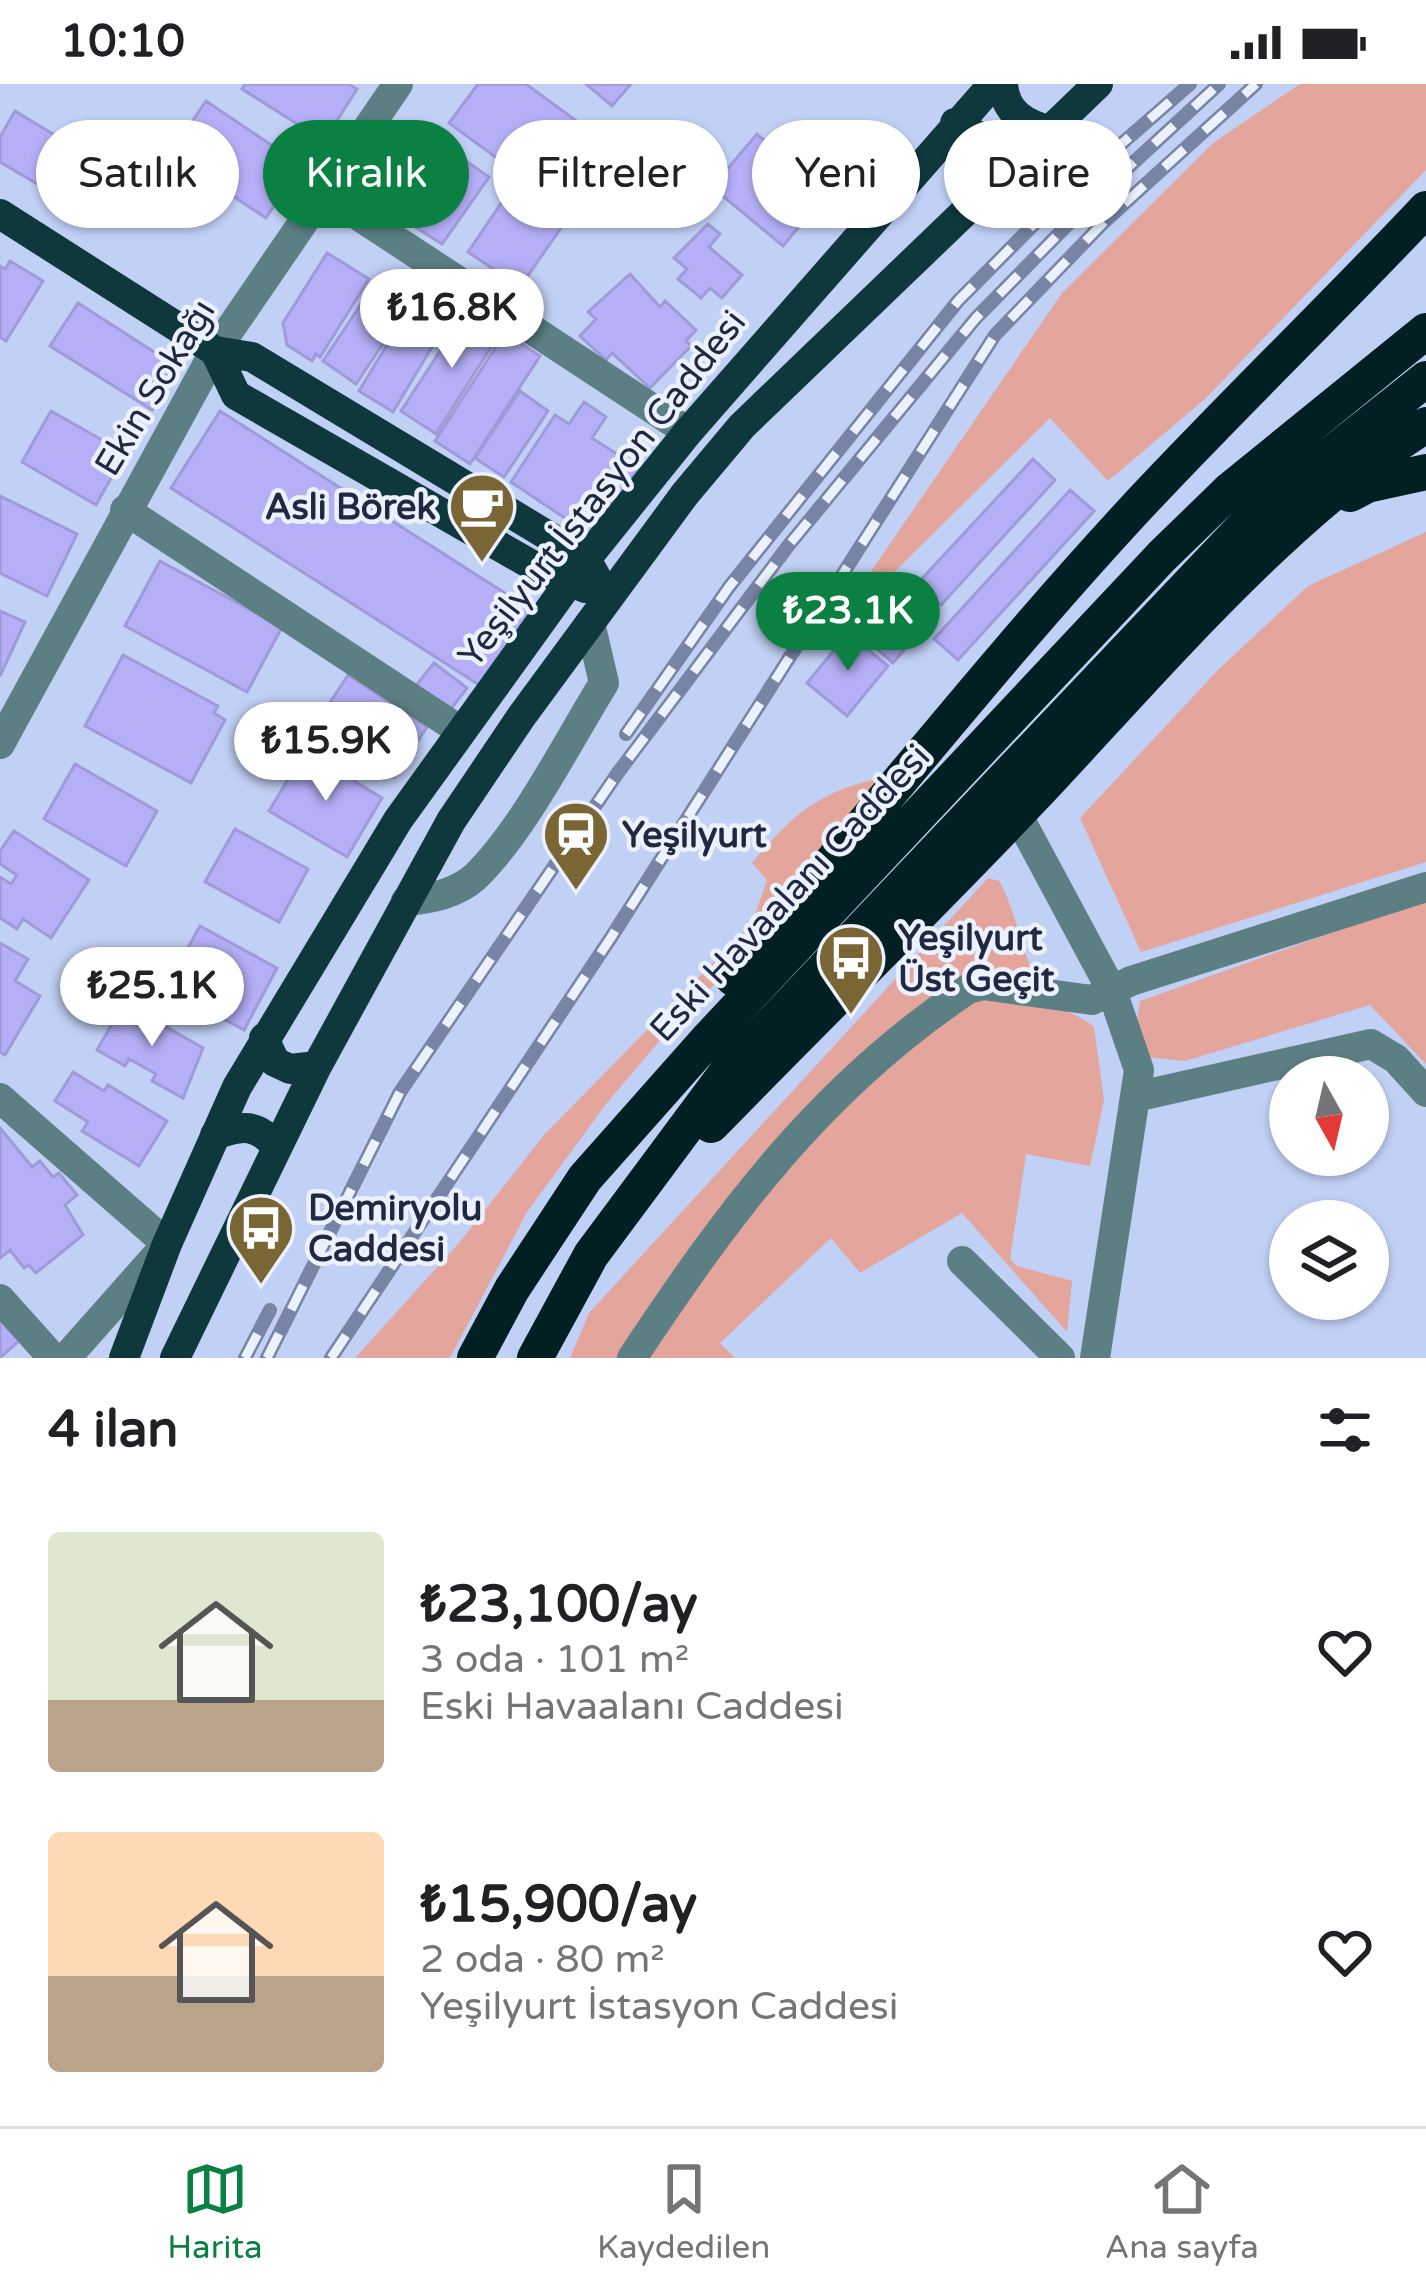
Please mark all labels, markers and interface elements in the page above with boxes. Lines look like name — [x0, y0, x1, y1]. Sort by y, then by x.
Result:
text: 10:10 — [60, 15, 185, 69]
chip: Satılık — [36, 120, 239, 228]
chip: Kiralık — [263, 120, 469, 228]
chip: Filtreler — [493, 120, 728, 228]
chip: Yeni — [752, 120, 920, 228]
chip: Daire — [944, 120, 1132, 228]
pin: ₺16.8K — [354, 269, 550, 371]
text: ₺16.8K — [387, 284, 517, 331]
street label: Ekin Sokağı — [86, 292, 225, 484]
street label: Yeşilyurt İstasyon Caddesi — [449, 302, 755, 676]
cafe icon: Asli Börek — [447, 471, 517, 565]
place label: Asli Börek — [265, 486, 436, 529]
pin: ₺23.1K — [750, 572, 946, 674]
text: ₺23.1K — [783, 587, 913, 634]
pin: ₺15.9K — [228, 702, 424, 804]
text: ₺15.9K — [261, 717, 391, 764]
street label: Eski Havaalanı Caddesi — [641, 735, 939, 1051]
station icon: Yeşilyurt — [541, 799, 611, 893]
place label: Yeşilyurt — [622, 814, 767, 857]
place label: Yeşilyurt Üst Geçit — [898, 917, 1055, 1001]
bus stop icon: Yeşilyurt Üst Geçit — [816, 923, 886, 1017]
pin: ₺25.1K — [54, 947, 250, 1049]
text: ₺25.1K — [87, 962, 217, 1009]
north arrow — [1269, 1056, 1389, 1176]
map controls — [1269, 1056, 1389, 1320]
place label: Demiryolu Caddesi — [308, 1187, 482, 1271]
bus stop icon: Demiryolu Caddesi — [226, 1193, 296, 1287]
button: layers — [1269, 1200, 1389, 1320]
icon: filters — [1312, 1397, 1378, 1463]
text: 4 ilan — [48, 1399, 178, 1461]
text: ₺23,100/ay — [420, 1574, 698, 1636]
icon: home — [144, 1580, 288, 1724]
icon: heart — [1312, 1619, 1378, 1685]
text: 3 oda · 101 m² — [420, 1636, 689, 1683]
text: Eski Havaalanı Caddesi — [420, 1683, 844, 1730]
text: ₺15,900/ay — [420, 1874, 697, 1936]
icon: home — [144, 1880, 288, 2024]
icon: heart — [1312, 1919, 1378, 1985]
text: 2 oda · 80 m² — [420, 1936, 665, 1983]
text: Yeşilyurt İstasyon Caddesi — [420, 1983, 899, 2030]
tab: Harita — [167, 2156, 263, 2267]
tab: Kaydedilen — [597, 2156, 770, 2267]
tab: Ana sayfa — [1105, 2156, 1259, 2267]

